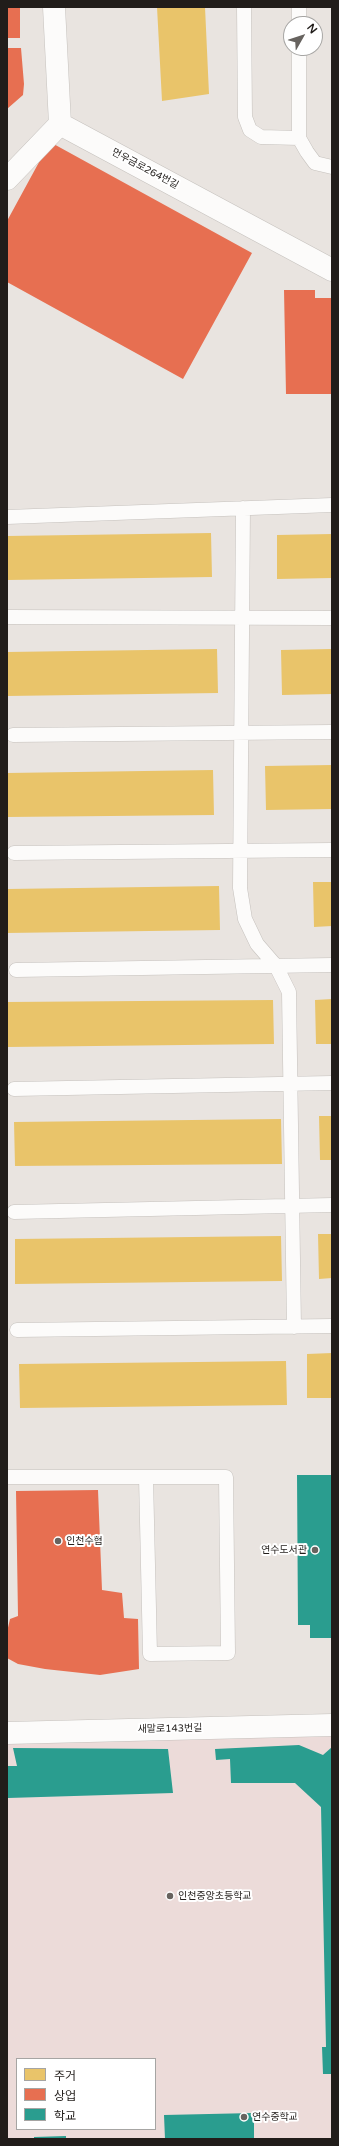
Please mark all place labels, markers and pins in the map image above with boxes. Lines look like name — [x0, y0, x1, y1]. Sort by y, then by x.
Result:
place label: 인천수협 — [66, 1535, 103, 1547]
marker: 인천수협 — [53, 1536, 63, 1546]
place label: 연수도서관 — [261, 1544, 307, 1556]
marker: 연수도서관 — [310, 1545, 320, 1555]
place label: 인천중앙초등학교 — [178, 1890, 252, 1902]
marker: 인천중앙초등학교 — [165, 1891, 175, 1901]
place label: 연수중학교 — [252, 2111, 298, 2123]
marker: 연수중학교 — [239, 2112, 249, 2122]

